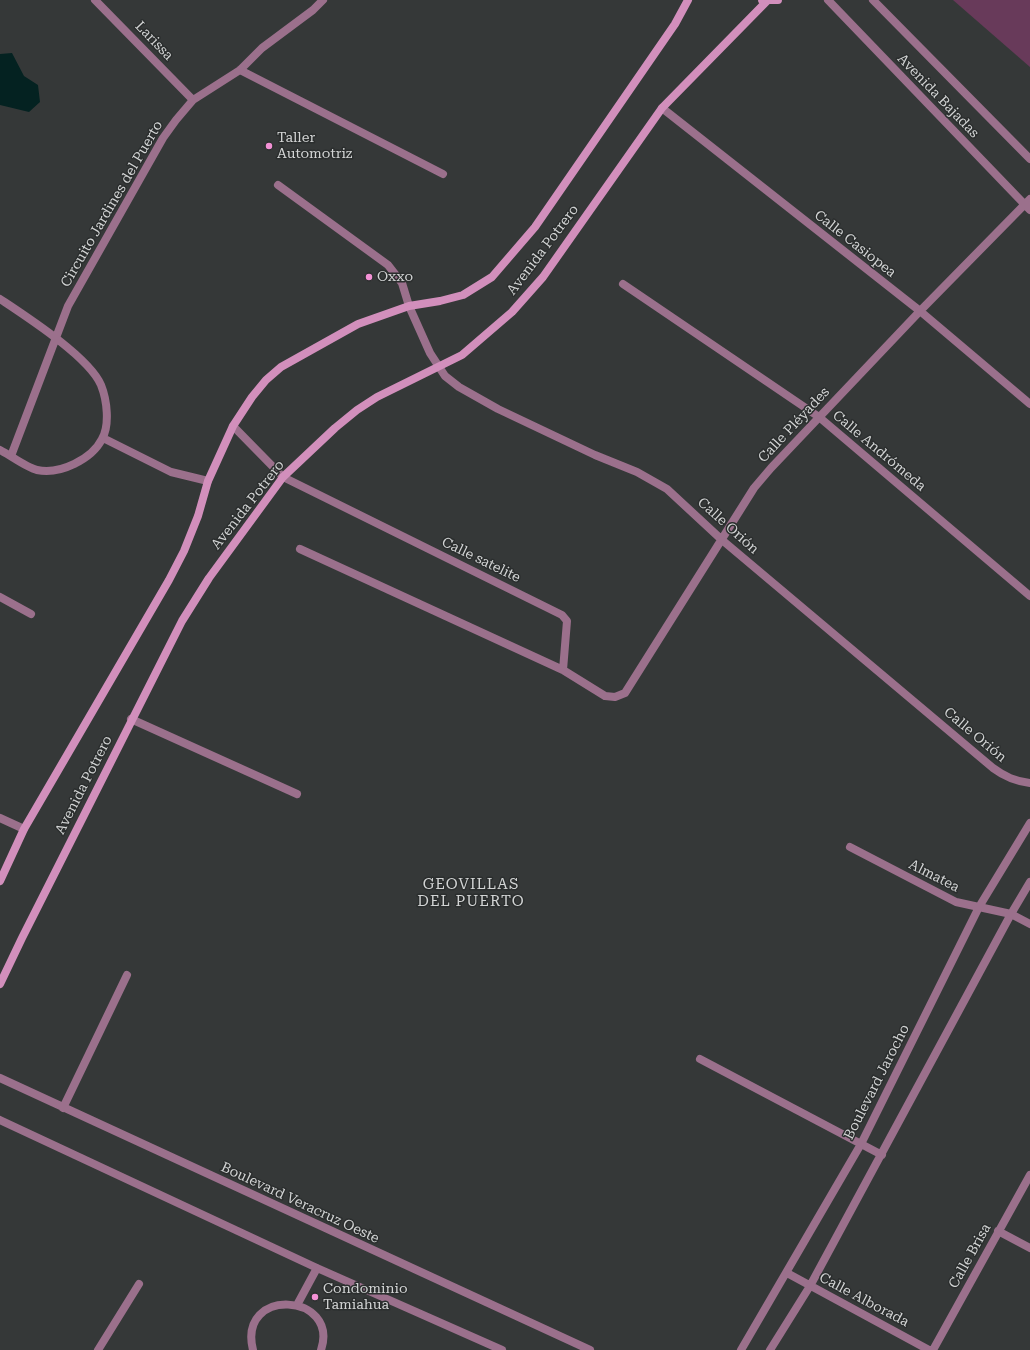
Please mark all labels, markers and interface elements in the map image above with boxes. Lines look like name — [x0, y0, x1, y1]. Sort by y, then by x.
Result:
street label: Larissa — [131, 18, 177, 64]
street label: Avenida Bajadas — [894, 51, 982, 141]
street label: Circuito Jardines del Puerto — [57, 118, 167, 290]
place label: Taller Automotriz — [277, 130, 352, 162]
marker: Taller Automotriz — [264, 141, 274, 151]
street label: Avenida Potrero — [504, 202, 582, 298]
street label: Calle Casiopea — [811, 207, 899, 281]
place label: Oxxo — [377, 269, 413, 285]
marker: Oxxo — [364, 272, 374, 282]
street label: Calle Pléyades — [755, 384, 833, 466]
street label: Calle Andrómeda — [829, 407, 929, 495]
street label: Avenida Potrero — [208, 457, 288, 553]
street label: Calle Orión — [694, 494, 762, 558]
street label: Calle satelite — [439, 534, 523, 586]
street label: Calle Orión — [940, 704, 1010, 766]
street label: Avenida Potrero — [52, 733, 116, 837]
street label: Almatea — [906, 856, 962, 896]
district label: GEOVILLAS DEL PUERTO — [417, 876, 525, 911]
street label: Boulevard Jarocho — [841, 1022, 913, 1142]
street label: Boulevard Veracruz Oeste — [218, 1159, 382, 1247]
street label: Calle Brisa — [945, 1221, 995, 1291]
street label: Calle Alborada — [816, 1269, 912, 1331]
place label: Condominio Tamiahua — [323, 1281, 408, 1314]
marker: Condominio Tamiahua — [310, 1292, 320, 1302]

